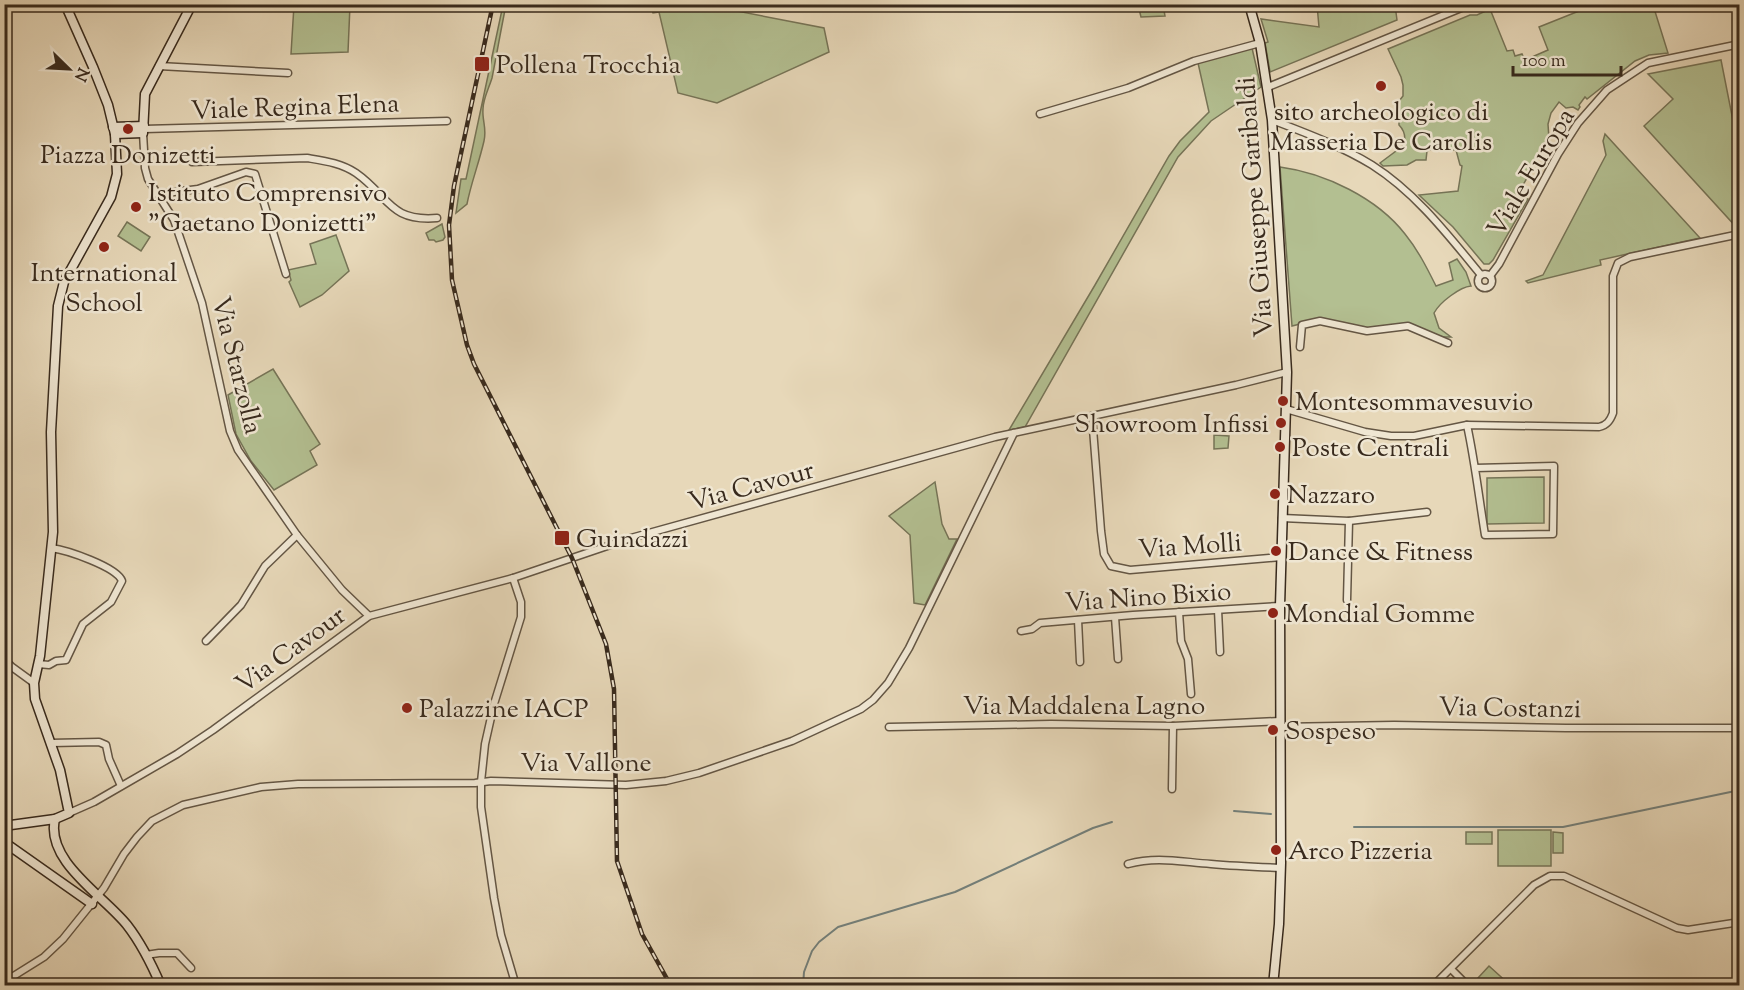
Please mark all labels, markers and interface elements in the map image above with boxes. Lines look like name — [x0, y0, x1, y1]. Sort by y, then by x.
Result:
north arrow — [39, 39, 99, 99]
scale bar — [1513, 39, 1621, 77]
place label: Pollena Trocchia — [496, 48, 681, 85]
text: 100 m — [1522, 49, 1566, 75]
marker: Pollena Trocchia — [473, 55, 491, 73]
text: N — [67, 64, 94, 85]
street label: Via Giuseppe Garibaldi — [1229, 75, 1284, 338]
marker: sito archeologico di Masseria De Carolis — [1374, 79, 1388, 93]
street label: Viale Regina Elena — [190, 86, 400, 131]
place label: sito archeologico di Masseria De Carolis — [1270, 95, 1492, 162]
street label: Viale Europa — [1479, 102, 1585, 245]
marker: Piazza Donizetti — [121, 122, 135, 136]
place label: Piazza Donizetti — [40, 138, 216, 175]
place label: Istituto Comprensivo "Gaetano Donizetti" — [148, 176, 387, 243]
marker: Istituto Comprensivo "Gaetano Donizetti" — [129, 200, 143, 214]
marker: International School — [97, 240, 111, 254]
place label: International School — [31, 256, 177, 323]
street label: Via Starzolla — [201, 293, 271, 438]
place label: Montesommavesuvio — [1295, 385, 1533, 422]
marker: Montesommavesuvio — [1276, 394, 1290, 408]
place label: Showroom Infissi — [1075, 407, 1269, 444]
marker: Showroom Infissi — [1274, 416, 1288, 430]
place label: Poste Centrali — [1292, 431, 1449, 468]
marker: Poste Centrali — [1273, 440, 1287, 454]
street label: Via Cavour — [685, 453, 819, 522]
place label: Nazzaro — [1287, 478, 1375, 515]
marker: Nazzaro — [1268, 487, 1282, 501]
place label: Guindazzi — [576, 522, 688, 559]
street label: Via Molli — [1137, 525, 1243, 570]
marker: Guindazzi — [553, 529, 571, 547]
place label: Dance & Fitness — [1288, 535, 1473, 572]
marker: Dance & Fitness — [1269, 544, 1283, 558]
street label: Via Nino Bixio — [1064, 574, 1233, 623]
place label: Mondial Gomme — [1285, 597, 1475, 634]
street label: Via Cavour — [229, 598, 354, 704]
marker: Mondial Gomme — [1266, 606, 1280, 620]
street label: Via Maddalena Lagno — [963, 689, 1205, 726]
street label: Via Costanzi — [1438, 690, 1582, 729]
place label: Palazzine IACP — [419, 692, 588, 729]
marker: Palazzine IACP — [400, 701, 414, 715]
place label: Sospeso — [1285, 714, 1376, 751]
marker: Sospeso — [1266, 723, 1280, 737]
street label: Via Vallone — [520, 746, 652, 783]
place label: Arco Pizzeria — [1288, 834, 1432, 871]
marker: Arco Pizzeria — [1269, 843, 1283, 857]

